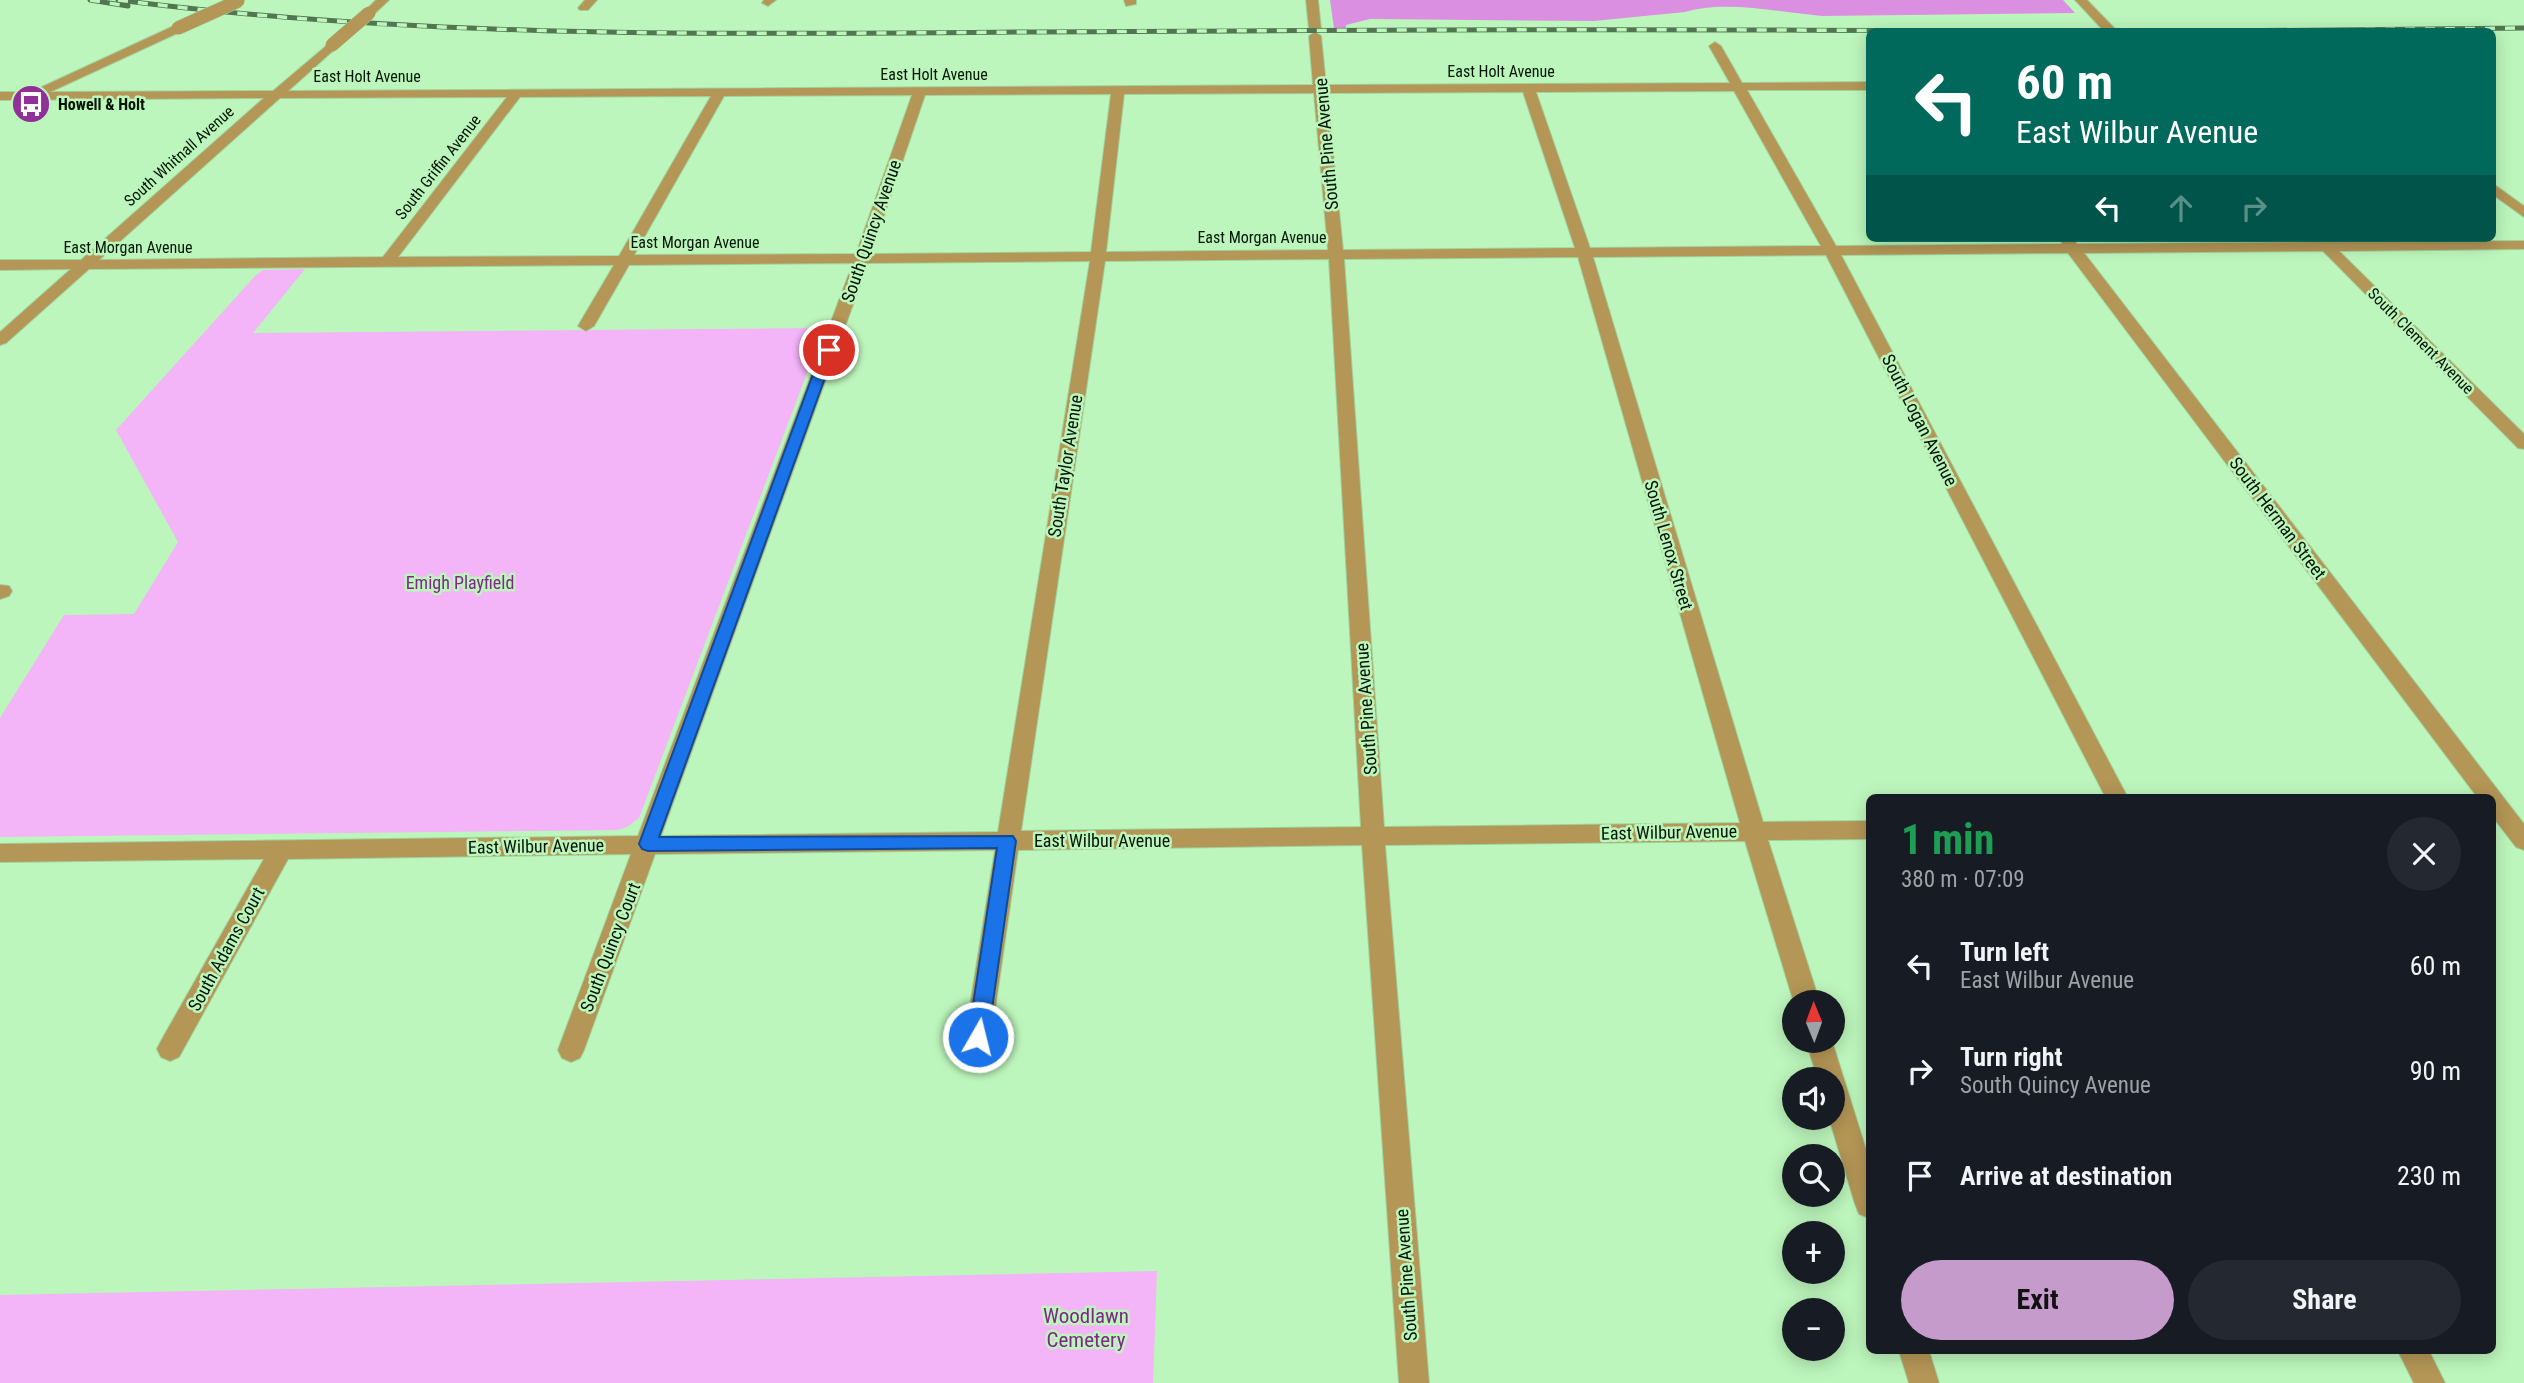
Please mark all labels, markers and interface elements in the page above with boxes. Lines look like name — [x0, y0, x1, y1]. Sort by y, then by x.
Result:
text: 60 m — [2016, 54, 2113, 111]
icon: left — [1901, 56, 1992, 147]
street label: East Holt Avenue — [1447, 62, 1555, 81]
street label: East Holt Avenue — [880, 65, 988, 84]
street label: East Holt Avenue — [313, 67, 421, 86]
street label: South Pine Avenue — [1310, 77, 1342, 211]
bus stop icon: Howell & Holt — [10, 83, 52, 125]
place label: Howell & Holt — [58, 95, 145, 114]
street label: South Whitnall Avenue — [120, 102, 238, 210]
street label: South Griffin Avenue — [391, 111, 485, 223]
text: East Wilbur Avenue — [2016, 113, 2258, 151]
street label: South Quincy Avenue — [837, 157, 905, 305]
icon: left — [2089, 189, 2127, 227]
icon: ahead — [2162, 189, 2200, 227]
icon: right — [2235, 189, 2273, 227]
street label: East Morgan Avenue — [1197, 228, 1327, 247]
street label: East Morgan Avenue — [630, 233, 760, 252]
street label: East Morgan Avenue — [63, 238, 193, 257]
street label: South Clement Avenue — [2364, 284, 2478, 398]
pin — [799, 320, 859, 380]
icon: arrive — [810, 331, 848, 369]
street label: South Logan Avenue — [1878, 351, 1962, 489]
street label: South Taylor Avenue — [1043, 393, 1087, 539]
street label: South Herman Street — [2225, 453, 2331, 583]
street label: South Lenox Street — [1640, 478, 1698, 612]
park label: Emigh Playfield — [406, 572, 514, 593]
street label: South Pine Avenue — [1351, 642, 1381, 776]
text: 1 min — [1901, 815, 1994, 864]
button: close — [2387, 817, 2461, 891]
street label: East Wilbur Avenue — [1601, 820, 1737, 844]
street label: East Wilbur Avenue — [1034, 830, 1170, 851]
street label: East Wilbur Avenue — [468, 834, 604, 858]
text: 380 m · 07:09 — [1901, 866, 2025, 893]
street label: South Quincy Court — [576, 879, 644, 1015]
street label: South Adams Court — [183, 883, 269, 1015]
text: Turn left — [1960, 937, 2049, 967]
icon: left — [1901, 947, 1939, 985]
text: 60 m — [2410, 951, 2461, 981]
text: East Wilbur Avenue — [1960, 967, 2134, 994]
north arrow — [1782, 990, 1844, 1054]
map controls — [1782, 990, 1845, 1361]
position arrow — [941, 1000, 1015, 1074]
text: Turn right — [1960, 1042, 2062, 1072]
icon: right — [1901, 1052, 1939, 1090]
text: 90 m — [2410, 1056, 2461, 1086]
button: sound — [1782, 1067, 1845, 1130]
text: South Quincy Avenue — [1960, 1072, 2151, 1099]
button: search — [1782, 1144, 1845, 1207]
icon: arrive — [1901, 1157, 1939, 1195]
text: Arrive at destination — [1960, 1161, 2172, 1191]
text: 230 m — [2397, 1161, 2461, 1191]
street label: South Pine Avenue — [1391, 1208, 1421, 1342]
button: + — [1782, 1221, 1845, 1284]
button: Exit — [1901, 1260, 2174, 1340]
button: Share — [2188, 1260, 2461, 1340]
button: − — [1782, 1298, 1845, 1361]
park label: Woodlawn Cemetery — [1043, 1304, 1129, 1352]

